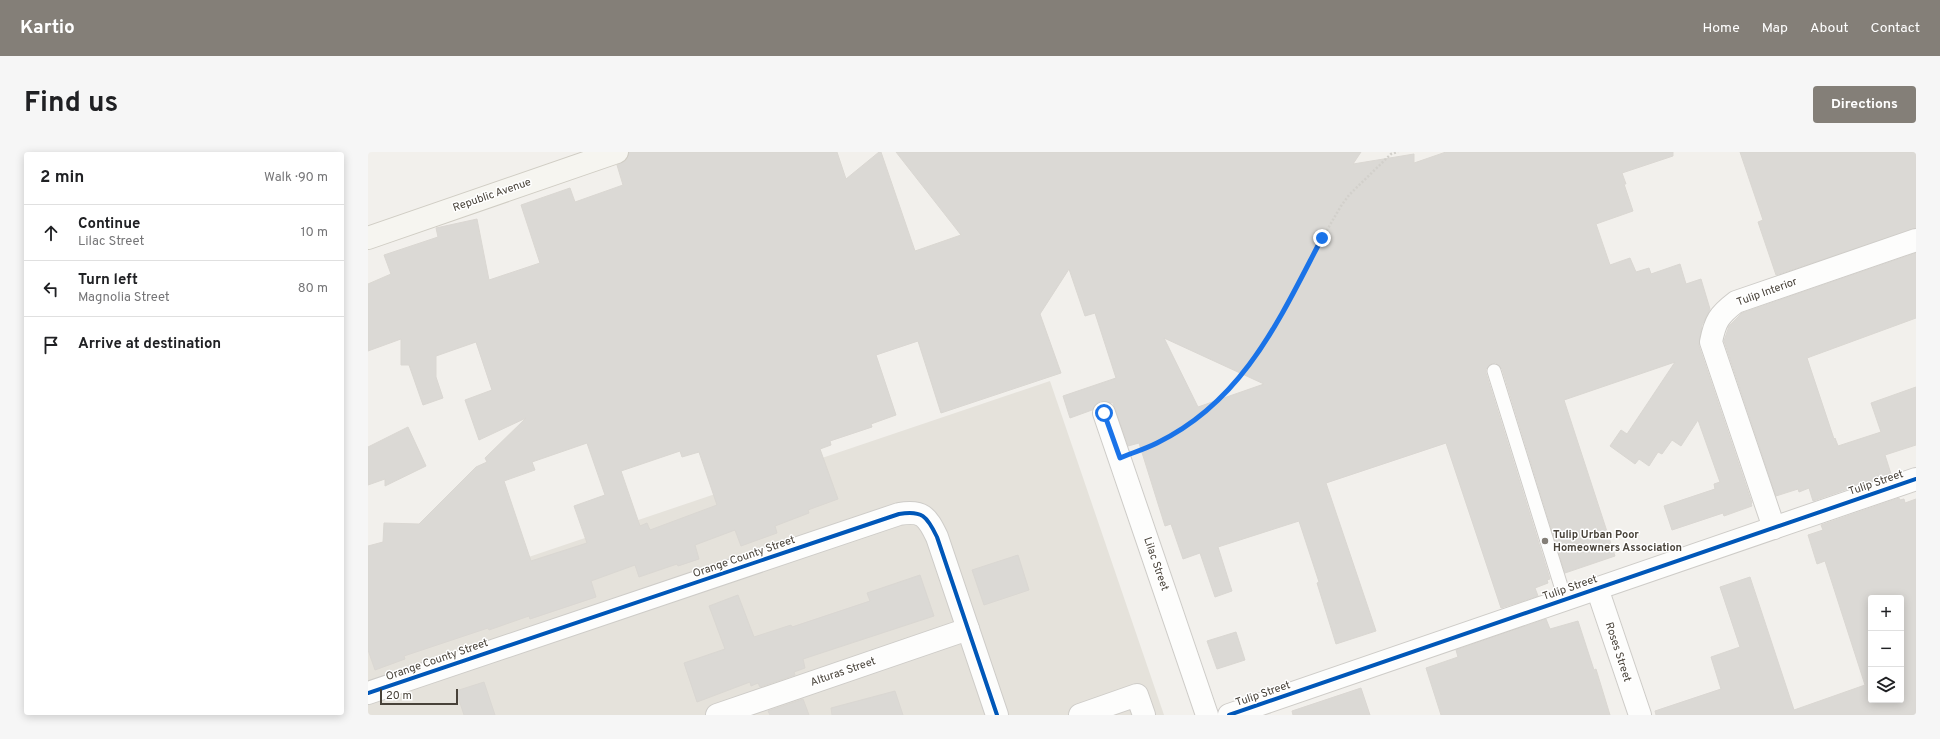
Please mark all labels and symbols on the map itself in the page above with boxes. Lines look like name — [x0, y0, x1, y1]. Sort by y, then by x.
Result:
street label: Republic Avenue — [451, 175, 533, 215]
route end — [1313, 229, 1331, 247]
street label: Tulip Interior — [1735, 274, 1800, 309]
route start — [1095, 404, 1113, 422]
street label: Tulip Street — [1847, 467, 1905, 499]
place label: Tulip Urban Poor Homeowners Association — [1553, 528, 1682, 555]
street label: Orange County Street — [691, 533, 797, 581]
street label: Lilac Street — [1140, 535, 1172, 593]
marker: Tulip Urban Poor Homeowners Association — [1540, 536, 1550, 546]
street label: Tulip Street — [1541, 572, 1599, 604]
street label: Roses Street — [1602, 620, 1634, 684]
street label: Orange County Street — [384, 636, 490, 684]
street label: Alturas Street — [808, 654, 878, 690]
street label: Tulip Street — [1234, 678, 1292, 710]
scale bar — [380, 687, 458, 706]

